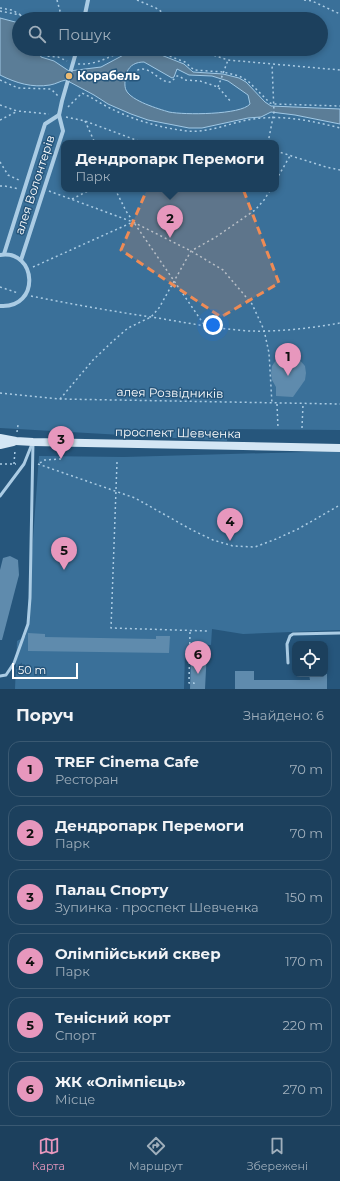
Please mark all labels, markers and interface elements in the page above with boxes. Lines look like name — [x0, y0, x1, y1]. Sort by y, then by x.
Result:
search box — [12, 12, 328, 56]
icon: search — [26, 23, 48, 45]
text: Пошук — [58, 25, 111, 44]
place label: Корабель — [77, 68, 140, 83]
marker: Корабель — [64, 71, 74, 81]
street label: алея Волонтерів — [11, 133, 58, 236]
popup — [61, 140, 279, 192]
text: Дендропарк Перемоги — [75, 149, 265, 168]
text: Парк — [75, 168, 110, 184]
pin: 2 — [157, 205, 183, 238]
your location — [203, 315, 223, 335]
pin: 1 — [275, 343, 301, 376]
street label: алея Розвідників — [116, 384, 224, 401]
street label: проспект Шевченка — [115, 424, 241, 441]
pin: 3 — [48, 426, 74, 459]
pin: 4 — [217, 508, 243, 541]
pin: 5 — [51, 537, 77, 570]
pin: 6 — [185, 641, 211, 674]
map controls — [292, 641, 328, 677]
button: locate — [292, 641, 328, 677]
scale bar — [12, 661, 78, 680]
text: 50 m — [18, 663, 46, 677]
text: Поруч — [16, 705, 74, 725]
text: Знайдено: 6 — [243, 707, 324, 723]
text: TREF Cinema Cafe — [55, 752, 199, 771]
text: 1 — [27, 761, 33, 777]
text: 70 m — [290, 761, 323, 777]
text: Ресторан — [55, 771, 119, 787]
text: Дендропарк Перемоги — [55, 816, 244, 835]
text: 2 — [26, 825, 34, 841]
text: 70 m — [290, 825, 323, 841]
text: Парк — [55, 835, 90, 851]
text: Палац Спорту — [55, 880, 168, 899]
text: 3 — [26, 889, 34, 905]
text: 150 m — [285, 889, 323, 905]
text: Зупинка · проспект Шевченка — [55, 899, 259, 915]
text: Олімпійський сквер — [55, 944, 221, 963]
text: 4 — [26, 953, 34, 969]
text: 170 m — [285, 953, 323, 969]
text: Парк — [55, 963, 90, 979]
text: Тенісний корт — [55, 1008, 171, 1027]
text: 5 — [26, 1017, 34, 1033]
text: 220 m — [282, 1017, 323, 1033]
text: Спорт — [55, 1027, 96, 1043]
text: ЖК «Олімпієць» — [55, 1072, 186, 1091]
text: 6 — [26, 1081, 34, 1097]
text: 270 m — [282, 1081, 323, 1097]
text: Місце — [55, 1091, 95, 1107]
tab: Карта — [32, 1135, 65, 1173]
tab: Маршрут — [129, 1135, 183, 1173]
tab: Збережені — [247, 1135, 308, 1173]

